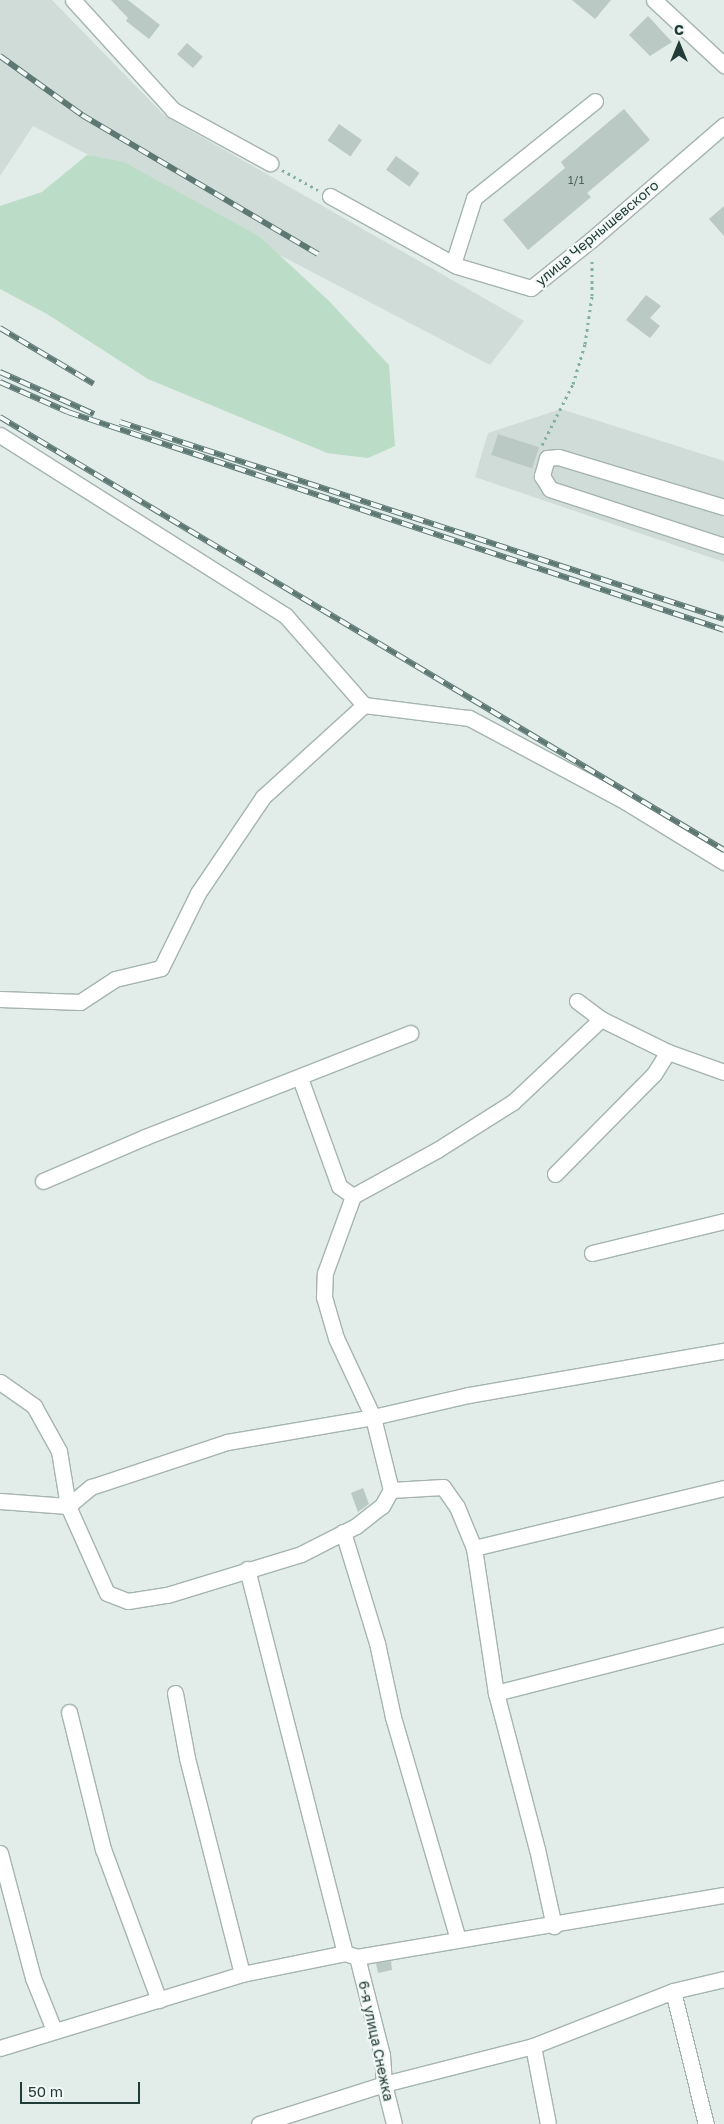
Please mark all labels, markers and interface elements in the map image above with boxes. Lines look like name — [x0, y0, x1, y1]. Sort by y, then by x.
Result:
north arrow — [654, 20, 704, 70]
text: С — [674, 21, 684, 38]
house number: 1/1 — [568, 173, 584, 187]
street label: улица Чернышевского — [532, 177, 662, 289]
street label: 6-я улица Снежка — [355, 1979, 397, 2103]
scale bar — [22, 2072, 142, 2104]
text: 50 m — [28, 2082, 63, 2100]

